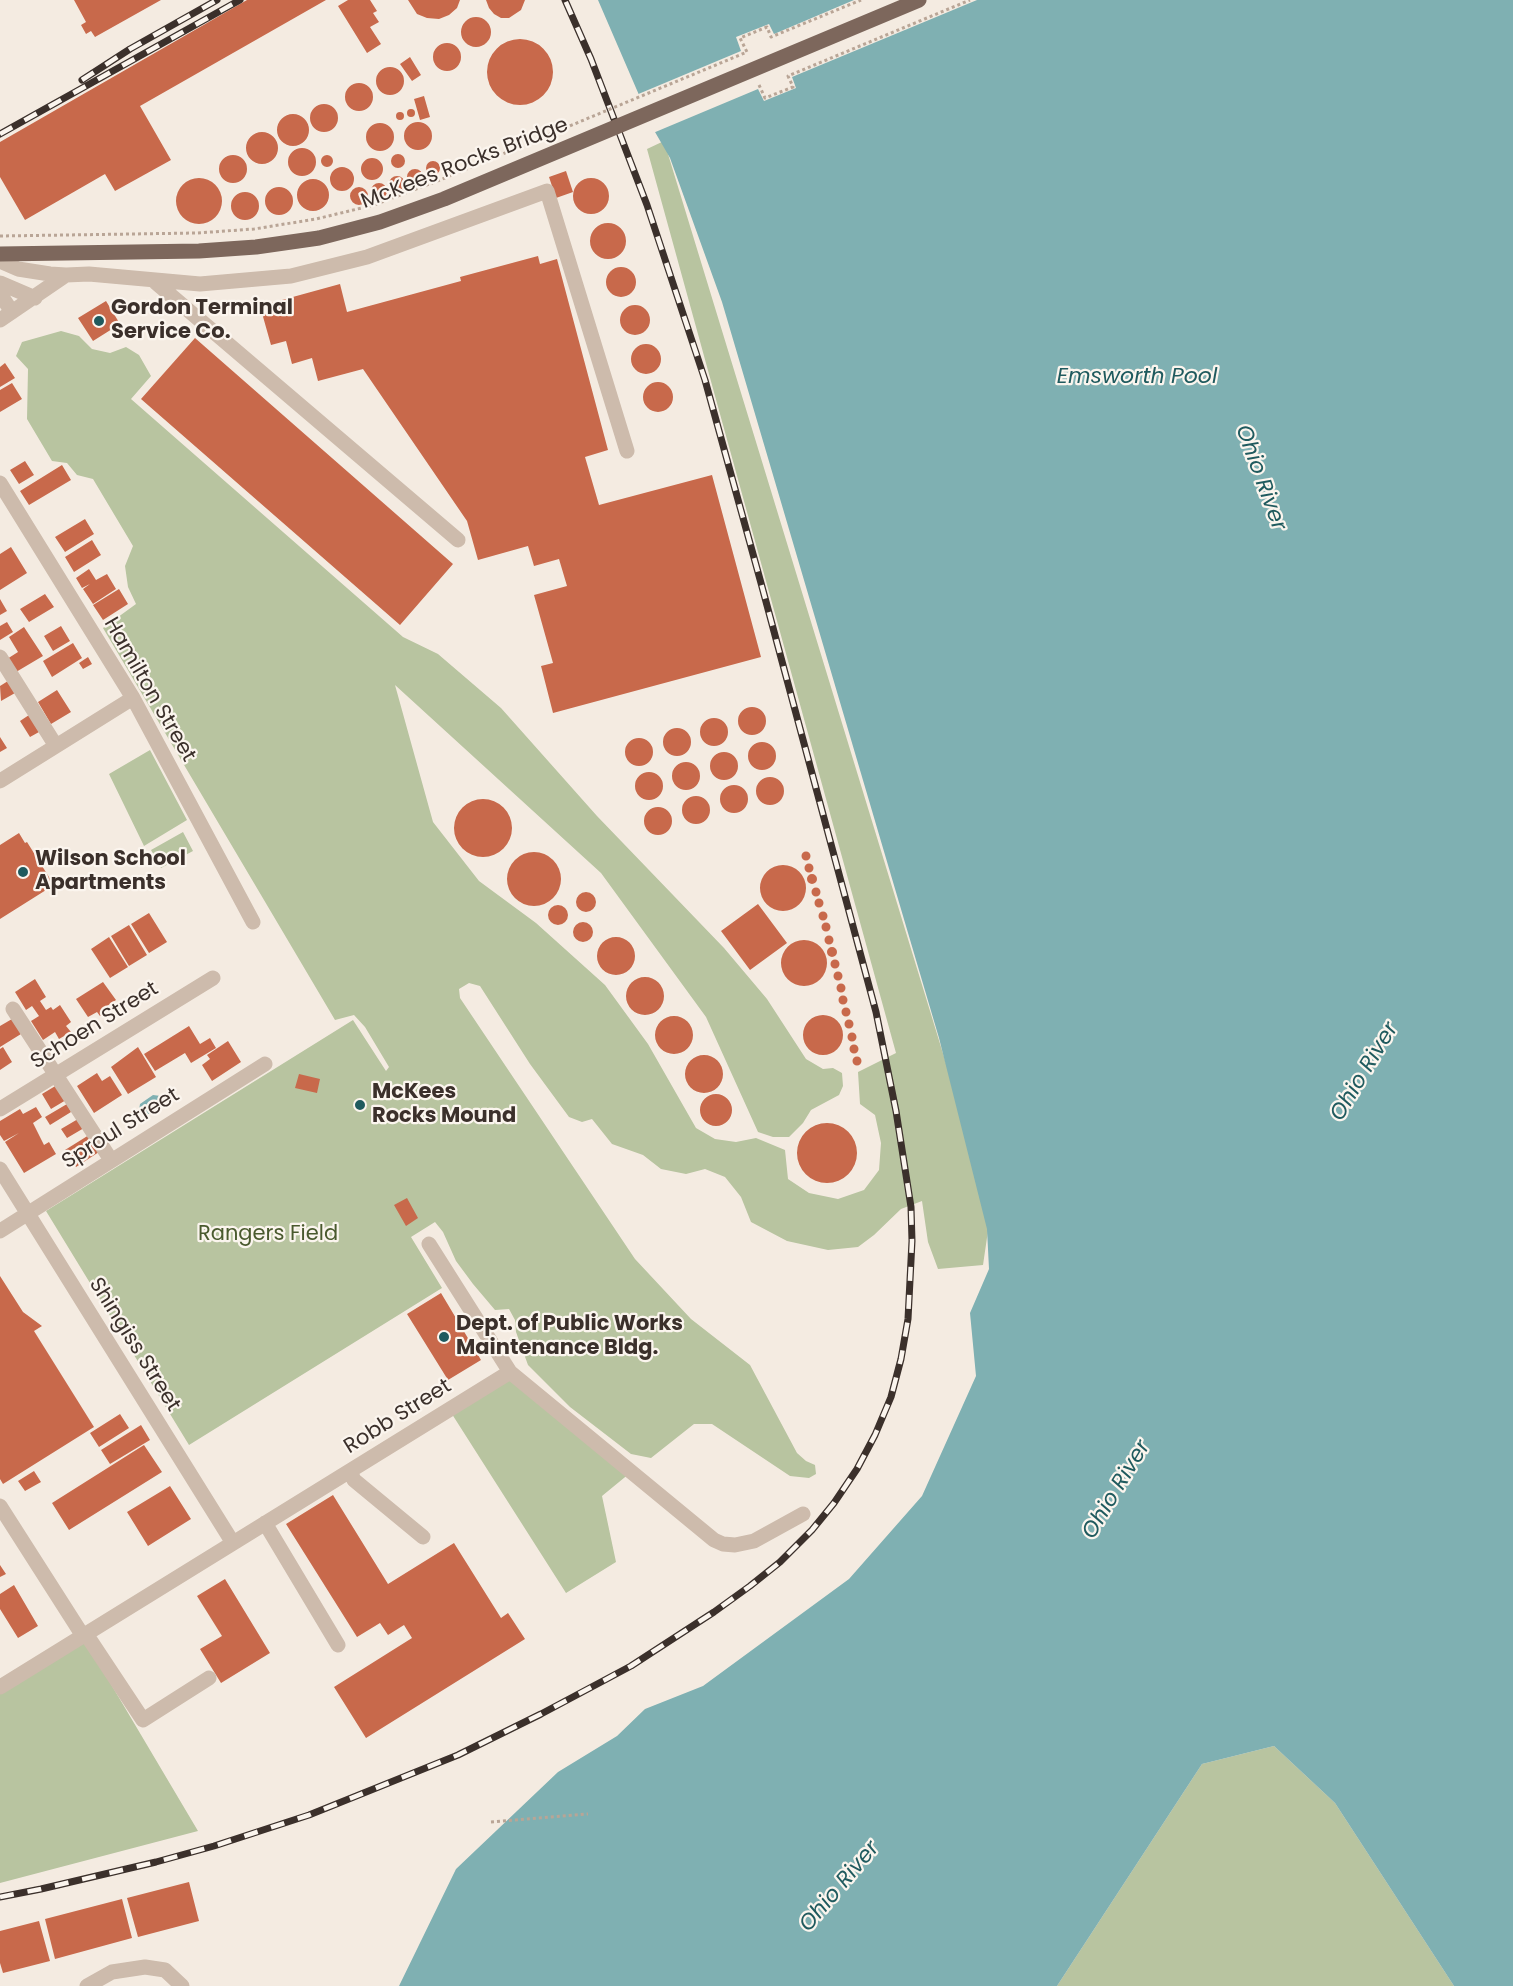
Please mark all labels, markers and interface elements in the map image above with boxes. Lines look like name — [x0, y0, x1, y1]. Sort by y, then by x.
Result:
street label: McKees Rocks Bridge — [358, 113, 572, 215]
place label: Gordon Terminal Service Co. — [111, 296, 293, 346]
marker: Gordon Terminal Service Co. — [92, 314, 106, 328]
water label: Emsworth Pool — [1057, 364, 1217, 390]
water label: Ohio River — [1229, 422, 1291, 534]
street label: Hamilton Street — [98, 613, 200, 767]
place label: Wilson School Apartments — [35, 847, 186, 897]
marker: Wilson School Apartments — [16, 865, 30, 879]
street label: Schoen Street — [27, 977, 163, 1075]
water label: Ohio River — [1325, 1018, 1405, 1126]
place label: McKees Rocks Mound — [372, 1080, 516, 1130]
street label: Sproul Street — [58, 1083, 184, 1175]
marker: McKees Rocks Mound — [353, 1098, 367, 1112]
park label: Rangers Field — [198, 1222, 338, 1248]
street label: Shingiss Street — [83, 1274, 185, 1416]
place label: Dept. of Public Works Maintenance Bldg. — [456, 1312, 683, 1362]
marker: Dept. of Public Works Maintenance Bldg. — [437, 1330, 451, 1344]
street label: Robb Street — [340, 1374, 456, 1460]
water label: Ohio River — [1077, 1436, 1157, 1544]
water label: Ohio River — [794, 1836, 886, 1938]

